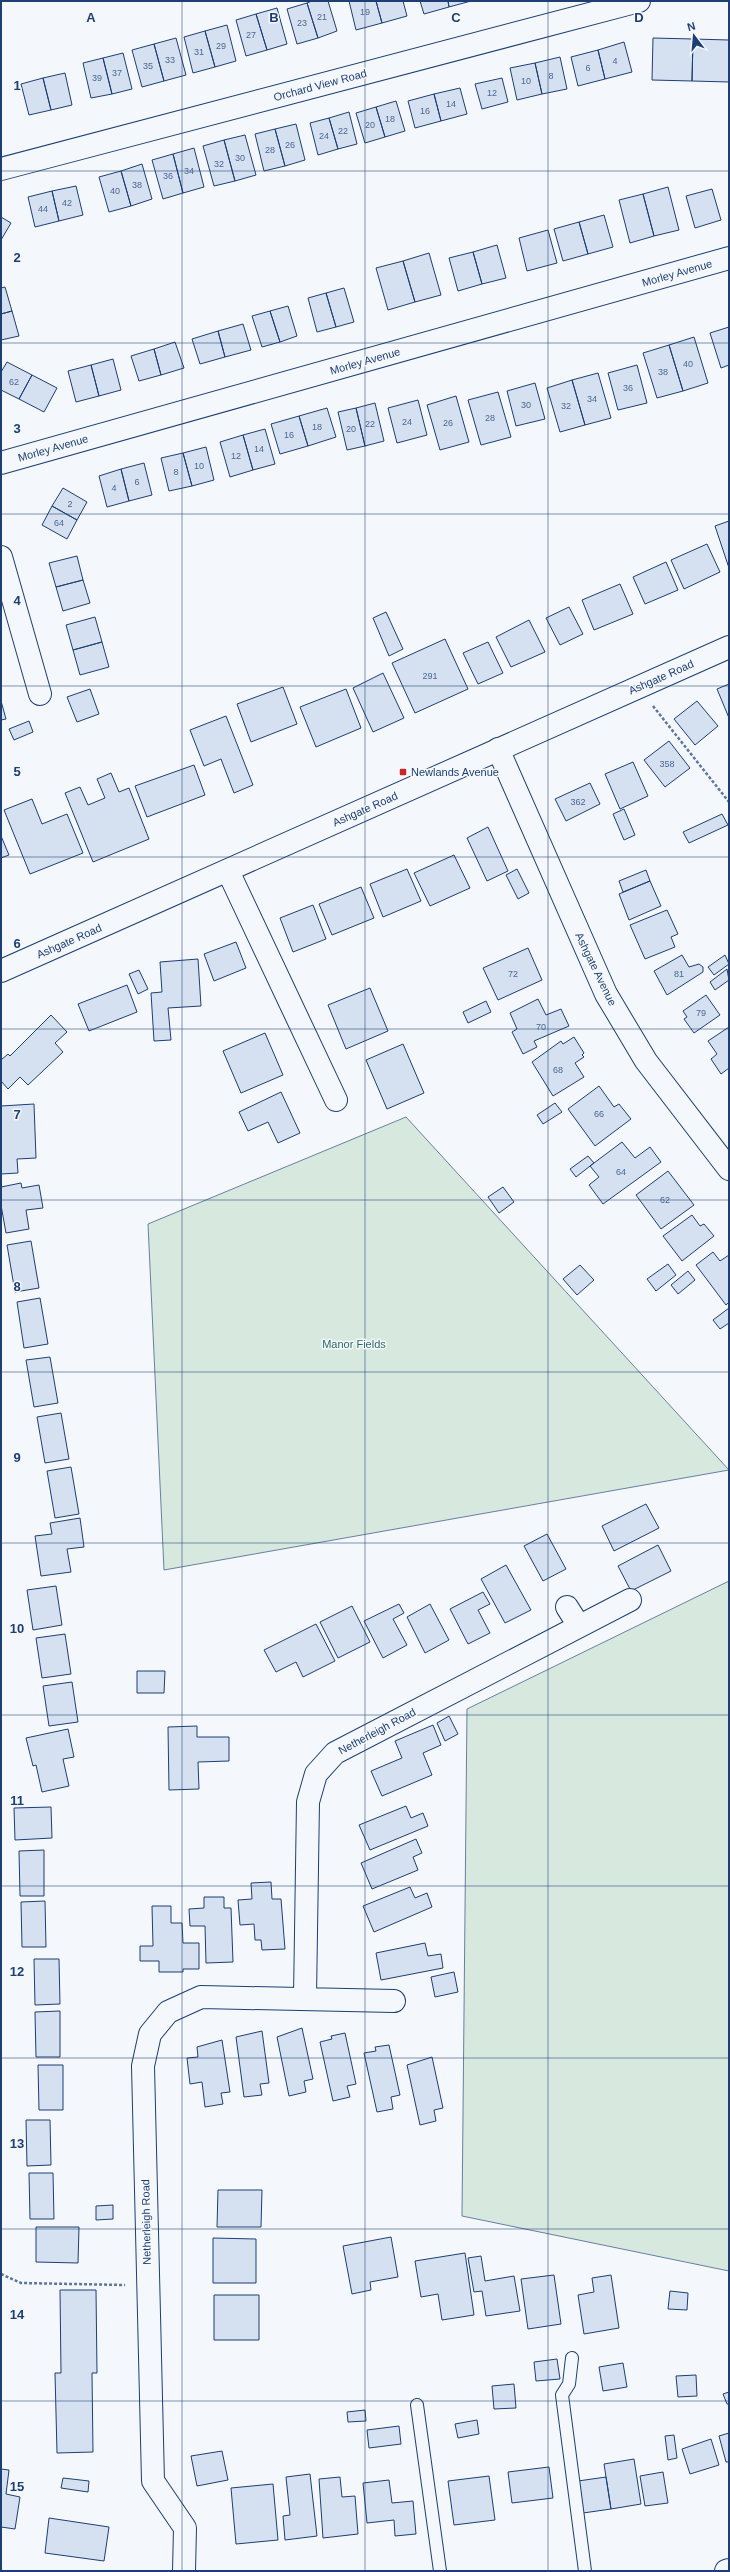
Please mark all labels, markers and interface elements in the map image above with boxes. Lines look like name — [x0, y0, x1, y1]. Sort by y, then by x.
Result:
house number: 19 — [360, 7, 370, 17]
text: A — [86, 10, 96, 25]
text: B — [269, 10, 279, 25]
text: C — [451, 10, 461, 25]
text: D — [634, 10, 644, 25]
house number: 21 — [317, 12, 327, 22]
north arrow — [674, 16, 714, 56]
house number: 23 — [297, 18, 307, 28]
text: N — [686, 20, 697, 33]
house number: 27 — [246, 30, 256, 40]
house number: 29 — [216, 41, 226, 51]
house number: 31 — [194, 47, 204, 57]
house number: 33 — [165, 55, 175, 65]
house number: 4 — [612, 56, 618, 66]
house number: 35 — [143, 61, 153, 71]
house number: 6 — [585, 63, 591, 73]
street label: Orchard View Road — [272, 67, 368, 103]
house number: 37 — [112, 68, 122, 78]
house number: 8 — [548, 71, 554, 81]
house number: 39 — [92, 73, 102, 83]
house number: 10 — [521, 76, 531, 86]
text: 1 — [13, 78, 21, 93]
house number: 12 — [487, 88, 497, 98]
house number: 14 — [446, 99, 456, 109]
house number: 16 — [420, 106, 430, 116]
house number: 18 — [385, 114, 395, 124]
house number: 20 — [365, 120, 375, 130]
house number: 22 — [338, 126, 348, 136]
house number: 24 — [319, 131, 329, 141]
house number: 26 — [285, 140, 295, 150]
house number: 28 — [265, 145, 275, 155]
house number: 30 — [235, 153, 245, 163]
house number: 32 — [214, 159, 224, 169]
house number: 34 — [184, 166, 194, 176]
house number: 36 — [163, 171, 173, 181]
house number: 38 — [132, 180, 142, 190]
house number: 40 — [110, 186, 120, 196]
house number: 42 — [62, 198, 72, 208]
house number: 44 — [38, 204, 48, 214]
text: 2 — [13, 250, 21, 265]
street label: Morley Avenue — [640, 257, 714, 289]
street label: Morley Avenue — [328, 345, 402, 377]
house number: 40 — [683, 359, 693, 369]
house number: 38 — [658, 367, 668, 377]
house number: 62 — [9, 377, 19, 387]
house number: 36 — [623, 383, 633, 393]
house number: 34 — [587, 394, 597, 404]
house number: 30 — [521, 400, 531, 410]
house number: 32 — [561, 401, 571, 411]
house number: 28 — [485, 413, 495, 423]
house number: 24 — [402, 417, 412, 427]
house number: 26 — [443, 418, 453, 428]
house number: 22 — [365, 419, 375, 429]
text: 3 — [13, 421, 21, 436]
house number: 18 — [312, 422, 322, 432]
house number: 20 — [346, 424, 356, 434]
house number: 16 — [284, 430, 294, 440]
street label: Morley Avenue — [16, 432, 90, 464]
house number: 14 — [254, 444, 264, 454]
house number: 12 — [231, 451, 241, 461]
house number: 10 — [194, 461, 204, 471]
house number: 8 — [173, 467, 179, 477]
house number: 6 — [134, 477, 140, 487]
house number: 4 — [111, 483, 117, 493]
house number: 2 — [67, 499, 73, 509]
house number: 64 — [54, 518, 64, 528]
text: 4 — [13, 593, 21, 608]
street label: Ashgate Road — [627, 657, 695, 697]
house number: 291 — [422, 671, 438, 681]
house number: 358 — [659, 759, 675, 769]
text: 5 — [13, 764, 21, 779]
place label: Newlands Avenue — [411, 766, 499, 778]
marker: Newlands Avenue — [398, 767, 408, 777]
street label: Ashgate Road — [331, 789, 399, 829]
house number: 362 — [570, 797, 586, 807]
street label: Ashgate Road — [35, 921, 103, 961]
street label: Ashgate Avenue — [573, 930, 619, 1008]
text: 6 — [13, 936, 21, 951]
house number: 72 — [508, 969, 518, 979]
house number: 81 — [674, 969, 684, 979]
house number: 79 — [696, 1008, 706, 1018]
house number: 70 — [536, 1022, 546, 1032]
house number: 68 — [553, 1065, 563, 1075]
text: 7 — [13, 1107, 21, 1122]
house number: 66 — [594, 1109, 604, 1119]
house number: 64 — [616, 1167, 626, 1177]
house number: 62 — [660, 1195, 670, 1205]
text: 8 — [13, 1279, 21, 1294]
park label: Manor Fields — [322, 1338, 386, 1350]
text: 9 — [13, 1450, 21, 1465]
text: 10 — [10, 1621, 24, 1636]
street label: Netherleigh Road — [336, 1706, 418, 1756]
text: 11 — [10, 1793, 24, 1808]
text: 12 — [10, 1964, 24, 1979]
text: 13 — [10, 2136, 24, 2151]
street label: Netherleigh Road — [139, 2179, 153, 2265]
text: 14 — [10, 2307, 25, 2322]
text: 15 — [10, 2479, 24, 2494]

